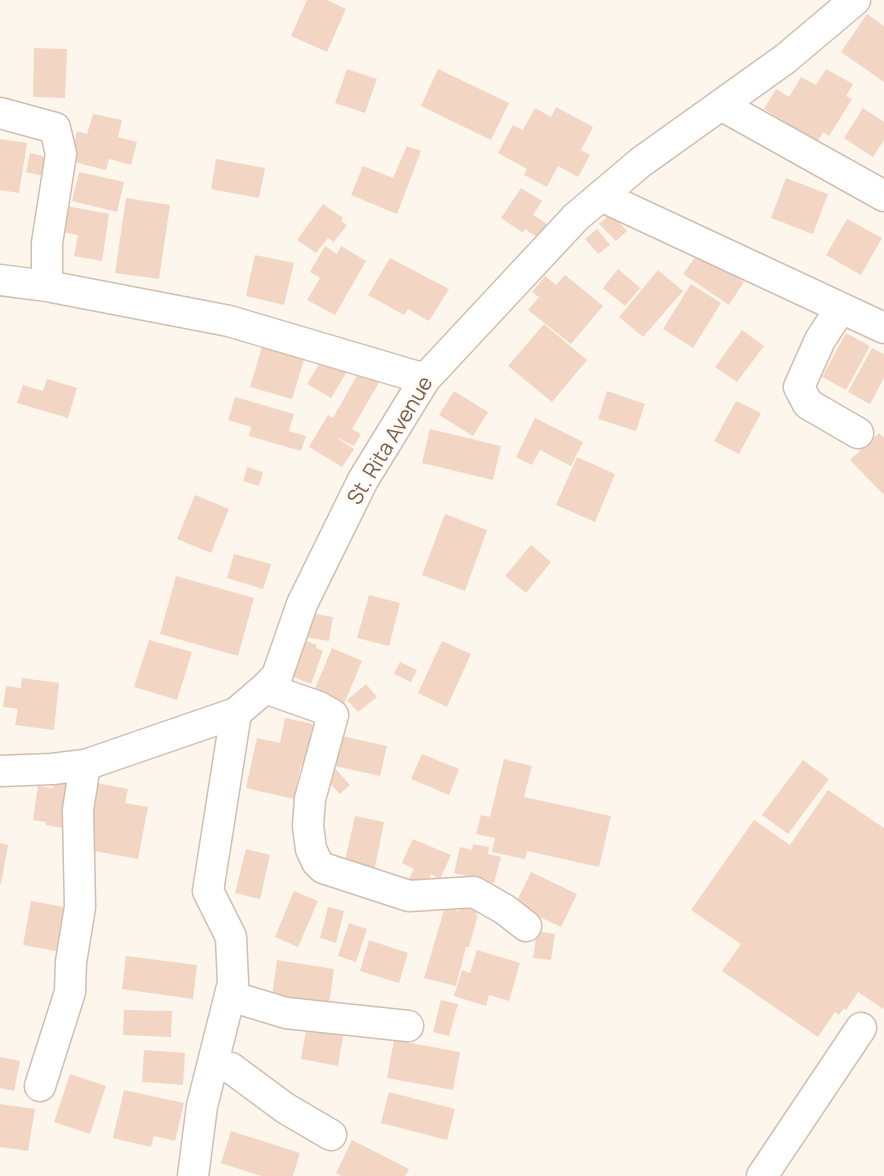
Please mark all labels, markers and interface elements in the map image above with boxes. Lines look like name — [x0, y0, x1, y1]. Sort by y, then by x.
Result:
street label: St. Rita Avenue — [343, 372, 439, 510]

